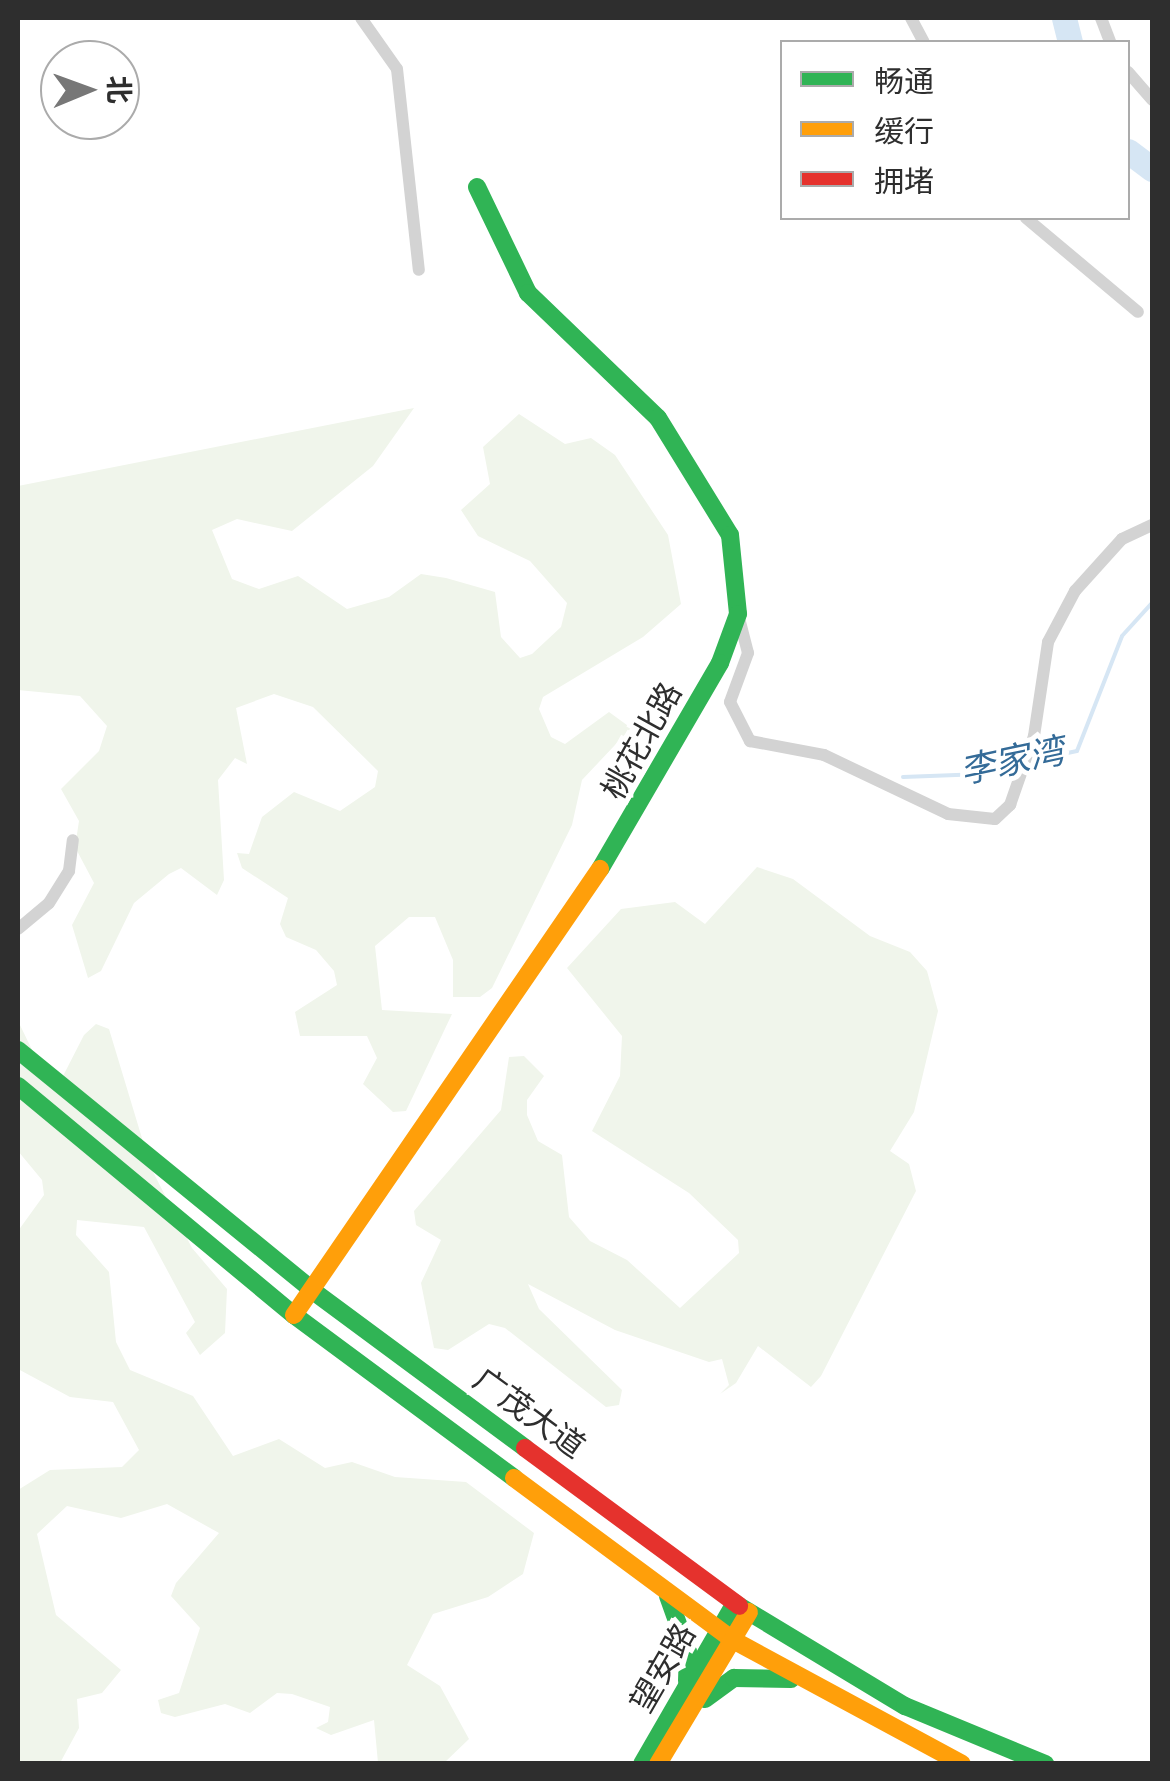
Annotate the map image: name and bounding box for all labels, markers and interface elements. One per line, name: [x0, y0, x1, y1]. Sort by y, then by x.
north arrow: [40, 40, 140, 140]
legend: [780, 40, 1130, 220]
text: 畅通: [874, 65, 934, 98]
text: 北: [103, 75, 134, 104]
text: 缓行: [874, 115, 934, 148]
text: 拥堵: [874, 165, 934, 198]
street label: 桃花北路: [594, 676, 690, 806]
water label: 李家湾: [956, 730, 1068, 792]
street label: 广茂大道: [466, 1360, 592, 1466]
street label: 望安路: [622, 1617, 704, 1719]

